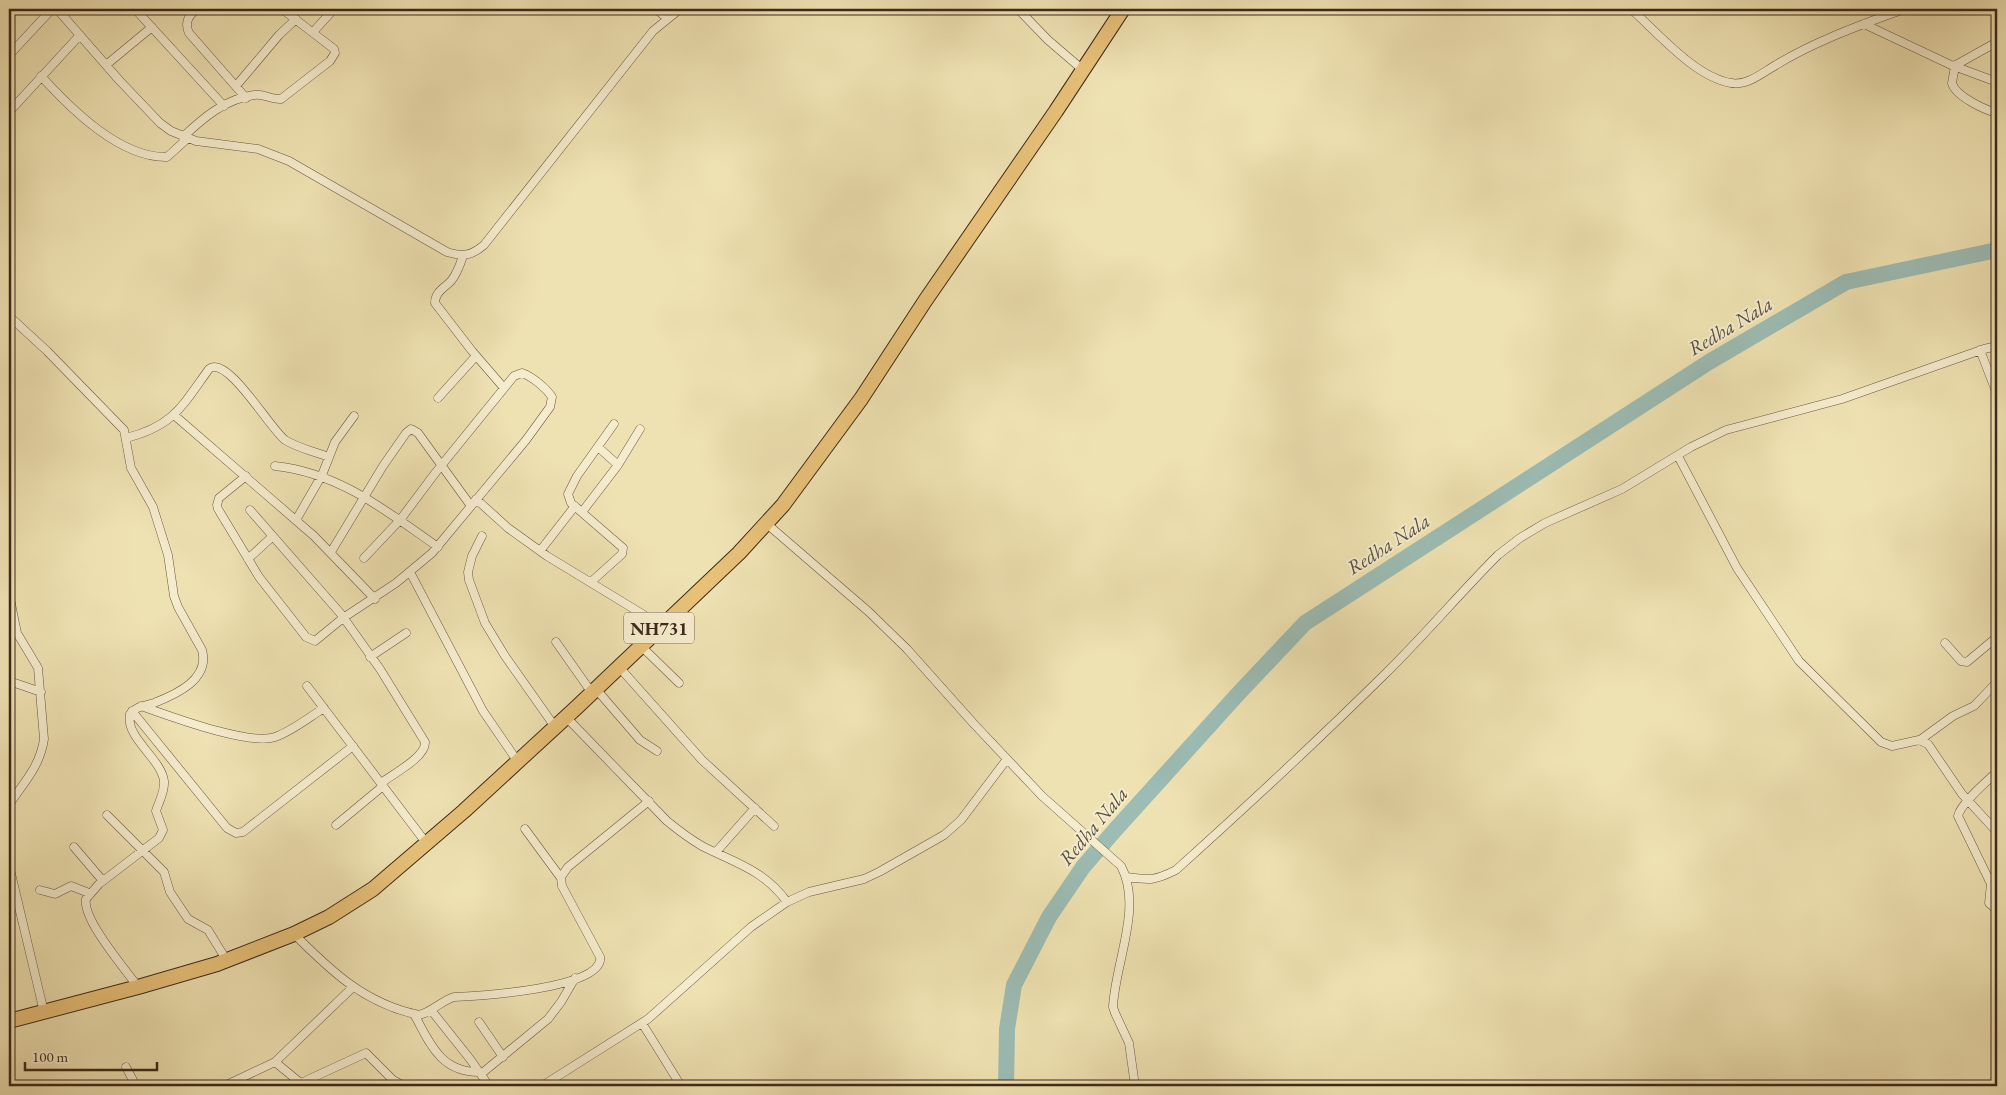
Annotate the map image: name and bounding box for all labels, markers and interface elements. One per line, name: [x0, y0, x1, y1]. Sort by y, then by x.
water label: Redha Nala: [1683, 291, 1777, 361]
water label: Redha Nala: [1341, 507, 1435, 581]
road number: NH731: [624, 612, 694, 644]
water label: Redha Nala: [1053, 781, 1133, 871]
scale bar: [25, 1040, 158, 1072]
text: 100 m: [32, 1047, 69, 1066]

